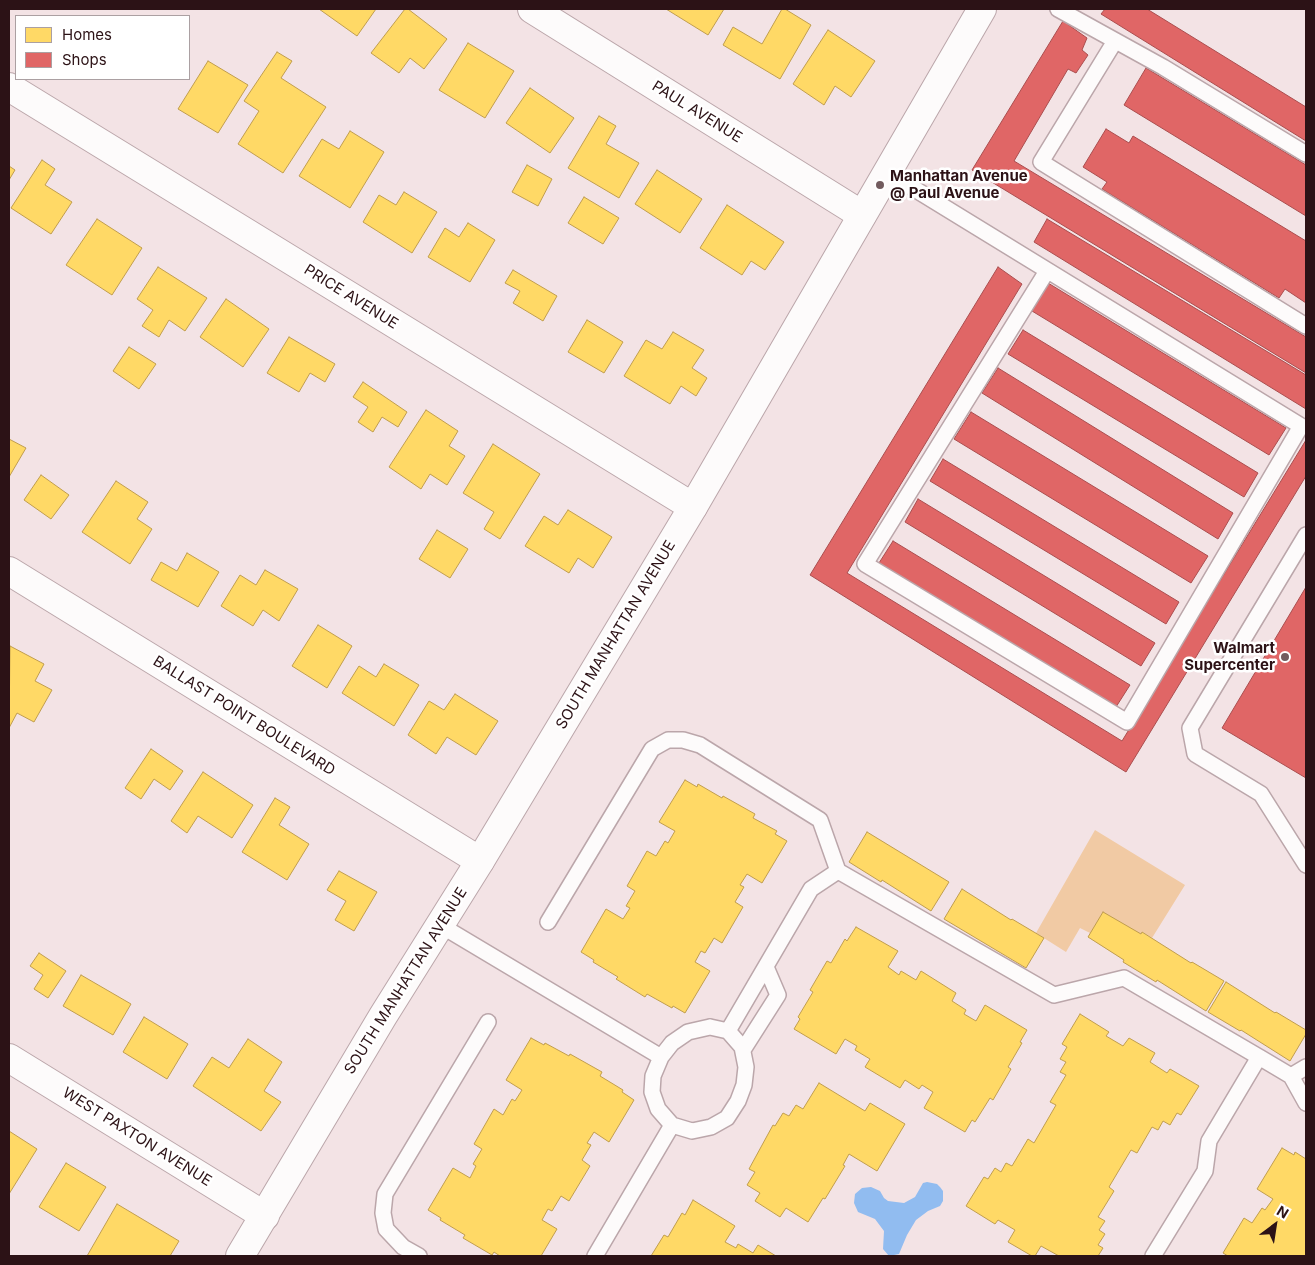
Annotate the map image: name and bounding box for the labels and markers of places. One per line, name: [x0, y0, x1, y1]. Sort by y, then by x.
place label: Manhattan Avenue @ Paul Avenue: [890, 167, 1028, 202]
marker: Manhattan Avenue @ Paul Avenue: [874, 179, 886, 191]
place label: Walmart Supercenter: [1184, 639, 1275, 674]
marker: Walmart Supercenter: [1279, 651, 1291, 663]

